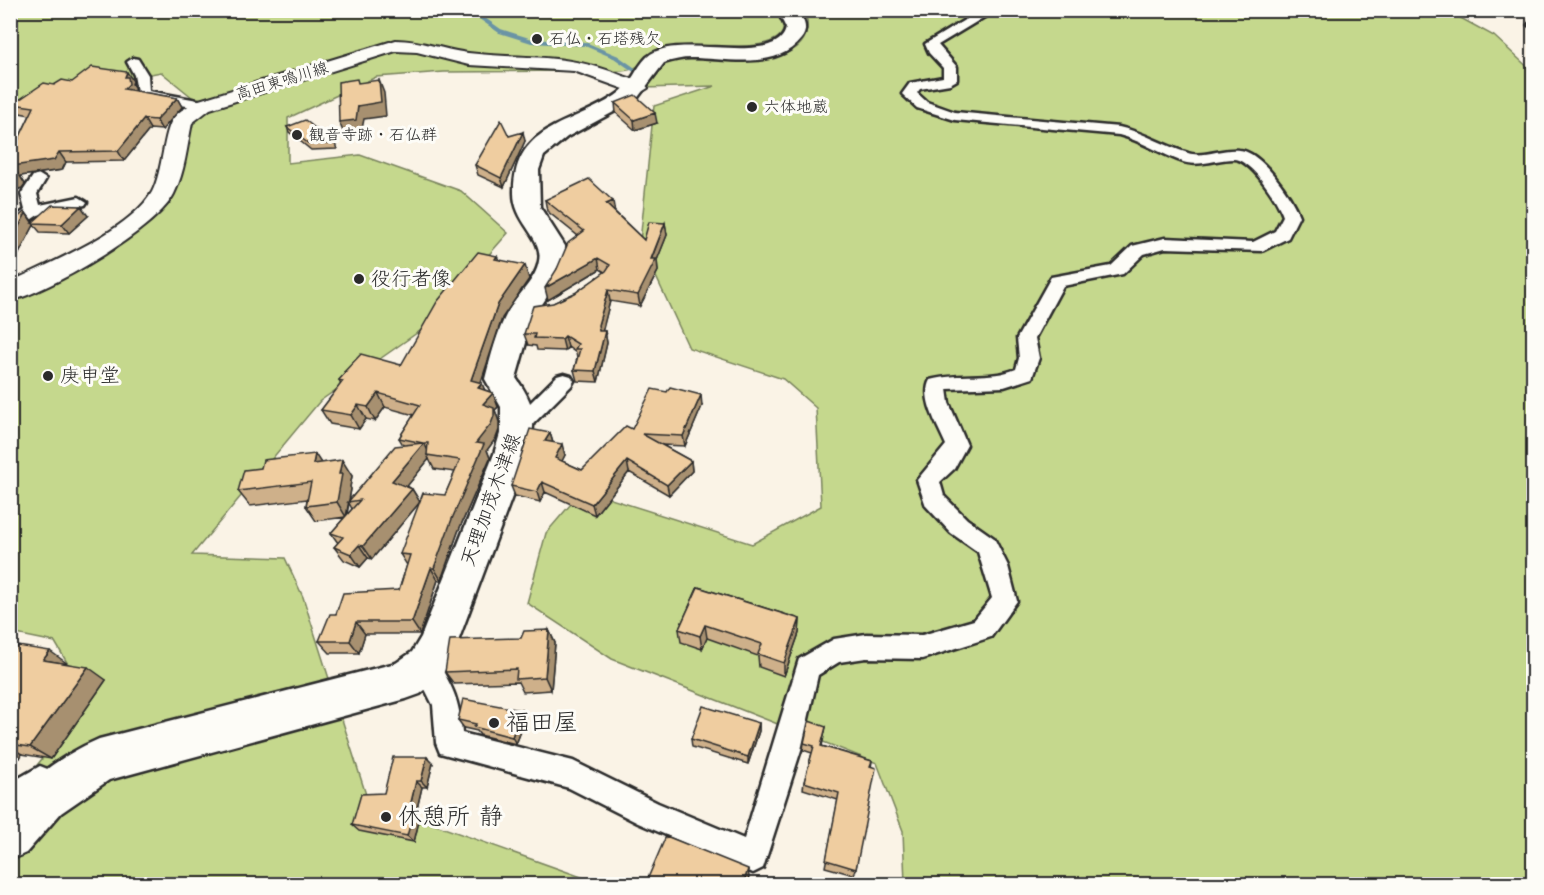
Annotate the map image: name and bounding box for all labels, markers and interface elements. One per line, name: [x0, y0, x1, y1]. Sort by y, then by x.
place label: 石仏・石塔残欠: [549, 28, 661, 50]
marker: 石仏・石塔残欠: [530, 32, 544, 46]
street label: 高田東鳴川線: [233, 56, 331, 106]
place label: 六体地蔵: [764, 96, 828, 118]
marker: 六体地蔵: [745, 100, 759, 114]
place label: 観音寺跡・石仏群: [309, 124, 437, 146]
marker: 観音寺跡・石仏群: [290, 128, 304, 142]
place label: 役行者像: [371, 265, 451, 293]
marker: 役行者像: [352, 272, 366, 286]
place label: 庚申堂: [60, 362, 120, 390]
marker: 庚申堂: [41, 369, 55, 383]
street label: 天理加茂木津線: [454, 429, 528, 571]
place label: 福田屋: [506, 706, 578, 740]
marker: 福田屋: [487, 716, 501, 730]
place label: 休憩所 静: [398, 800, 504, 834]
marker: 休憩所 静: [379, 810, 393, 824]

